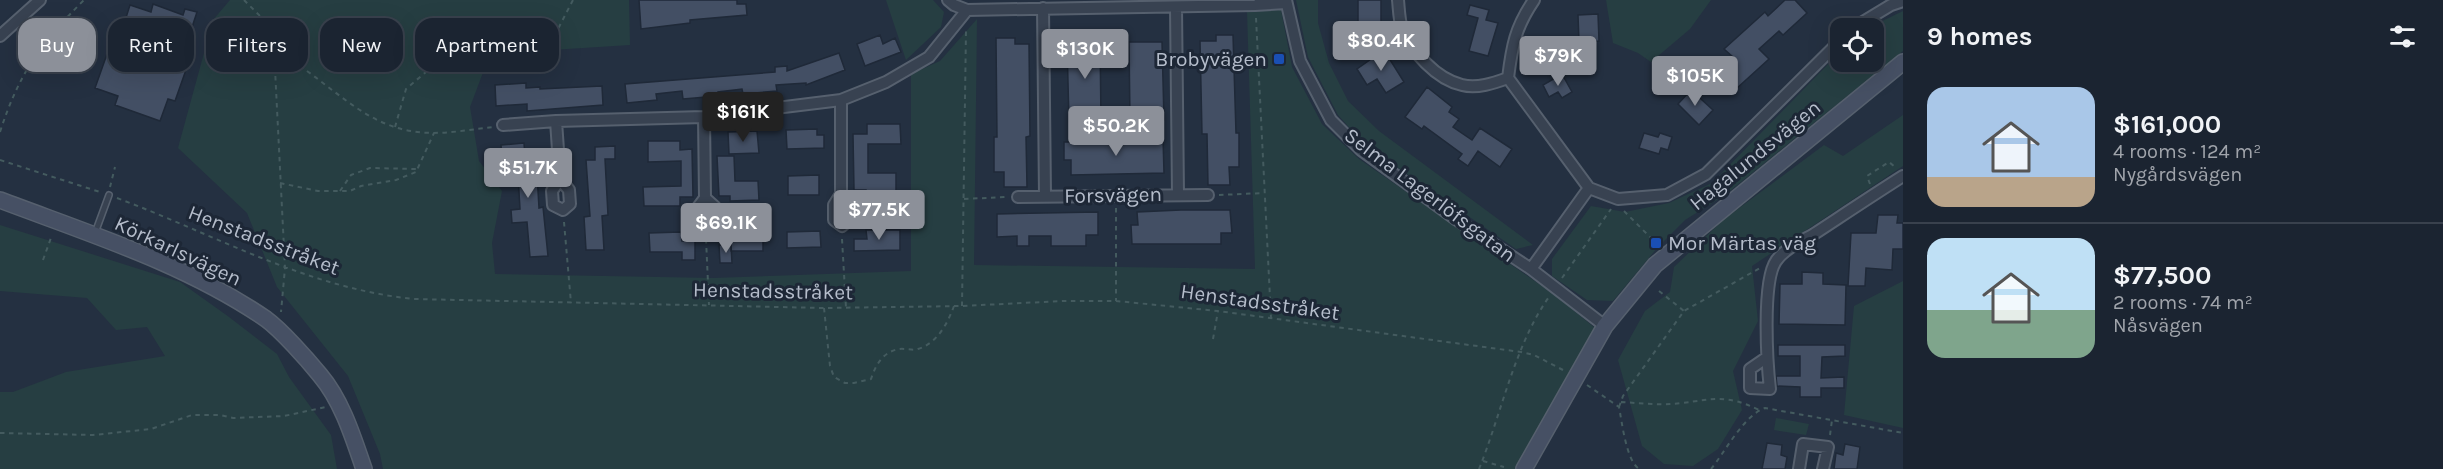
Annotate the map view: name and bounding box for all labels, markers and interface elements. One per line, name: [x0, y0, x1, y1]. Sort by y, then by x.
chip: Buy: [18, 18, 96, 72]
chip: Rent: [108, 18, 194, 72]
chip: Filters: [206, 18, 308, 72]
chip: New: [320, 18, 403, 72]
chip: Apartment: [415, 18, 559, 72]
map controls: [1830, 18, 1884, 72]
button: locate: [1830, 18, 1884, 72]
icon: filters: [2386, 20, 2419, 53]
pin: $80.4K: [1332, 21, 1430, 72]
text: 9 homes: [1927, 21, 2033, 52]
pin: $130K: [1043, 29, 1127, 80]
text: $80.4K: [1347, 29, 1415, 52]
pin: $79K: [1522, 36, 1594, 87]
text: $130K: [1055, 37, 1115, 60]
text: $79K: [1533, 44, 1583, 67]
place label: Brobyvägen: [1155, 47, 1267, 71]
marker: Brobyvägen: [1272, 52, 1286, 66]
pin: $105K: [1653, 56, 1737, 107]
text: $105K: [1666, 64, 1724, 87]
pin: $161K: [701, 92, 785, 143]
street label: Hagalundsvägen: [1685, 95, 1825, 215]
text: $161K: [716, 100, 770, 123]
pin: $50.2K: [1067, 106, 1165, 157]
text: $161,000: [2113, 109, 2221, 140]
icon: home: [1975, 111, 2047, 183]
text: $50.2K: [1082, 114, 1150, 137]
street label: Selma Lagerlöfsgatan: [1340, 123, 1520, 267]
text: 4 rooms · 124 m²: [2113, 140, 2261, 163]
pin: $51.7K: [479, 148, 577, 199]
text: $51.7K: [498, 156, 558, 179]
text: Nygårdsvägen: [2113, 163, 2242, 186]
street label: Forsvägen: [1064, 182, 1162, 208]
pin: $77.5K: [830, 190, 928, 241]
text: $77.5K: [848, 198, 910, 221]
street label: Henstadsstråket: [185, 200, 343, 280]
pin: $69.1K: [677, 203, 775, 254]
street label: Körkarlsvägen: [111, 211, 245, 291]
text: $69.1K: [695, 211, 757, 234]
place label: Mor Märtas väg: [1668, 231, 1816, 255]
marker: Mor Märtas väg: [1649, 236, 1663, 250]
text: $77,500: [2113, 260, 2211, 291]
icon: home: [1975, 262, 2047, 334]
street label: Henstadsstråket: [693, 278, 853, 304]
street label: Henstadsstråket: [1179, 279, 1341, 325]
text: 2 rooms · 74 m²: [2113, 291, 2253, 314]
text: Nåsvägen: [2113, 314, 2203, 337]

